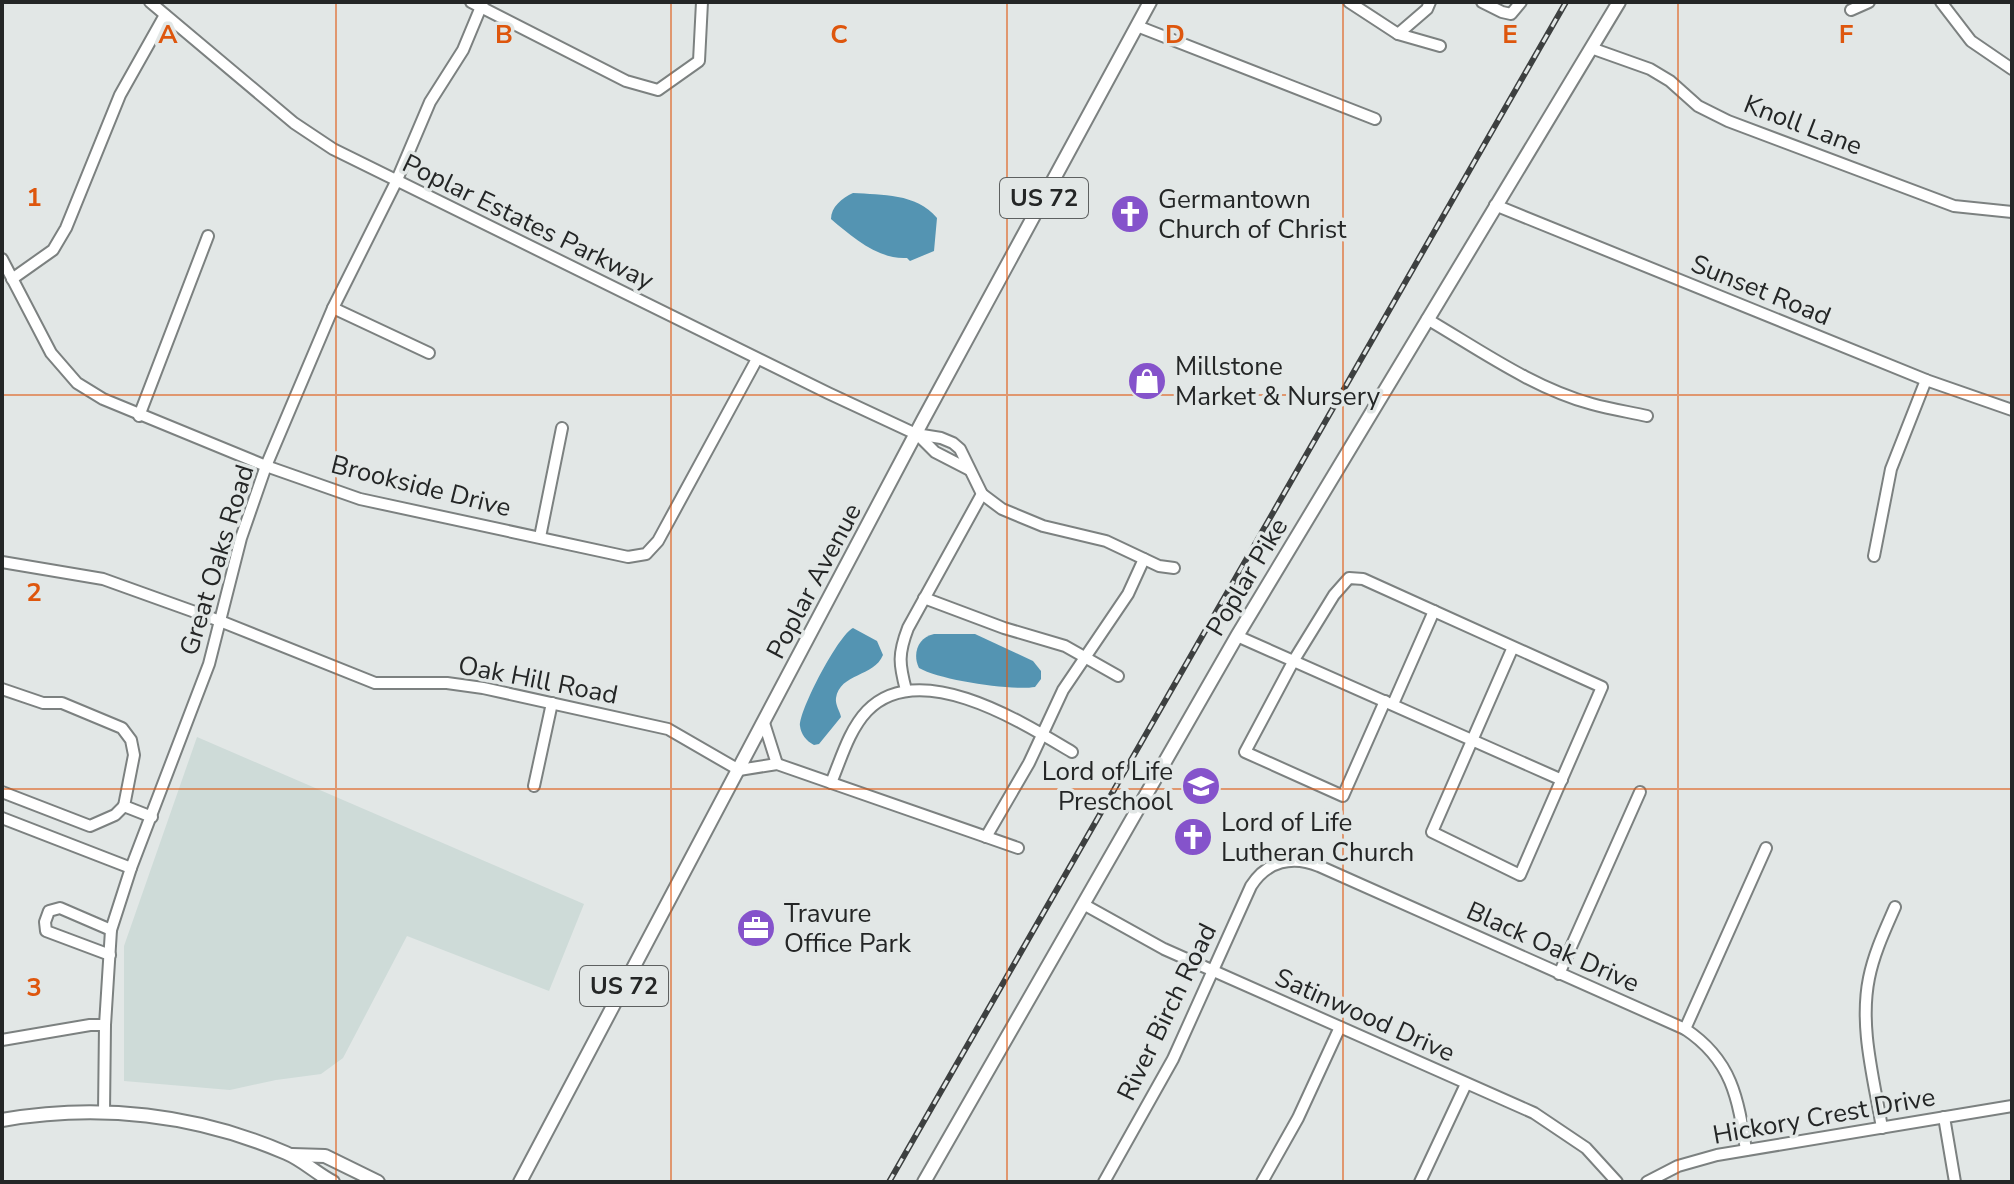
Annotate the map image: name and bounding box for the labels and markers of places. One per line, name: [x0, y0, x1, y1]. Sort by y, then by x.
place label: Germantown Church of Christ: [1158, 182, 1347, 247]
church icon: Germantown Church of Christ: [1109, 193, 1151, 235]
place label: Millstone Market & Nursery: [1175, 349, 1381, 414]
shop icon: Millstone Market & Nursery: [1126, 360, 1168, 402]
place label: Lord of Life Preschool: [1042, 754, 1173, 819]
school or university icon: Lord of Life Preschool: [1180, 765, 1222, 807]
place label: Lord of Life Lutheran Church: [1221, 805, 1414, 870]
church icon: Lord of Life Lutheran Church: [1172, 816, 1214, 858]
place label: Travure Office Park: [784, 896, 912, 961]
office icon: Travure Office Park: [735, 907, 777, 949]

